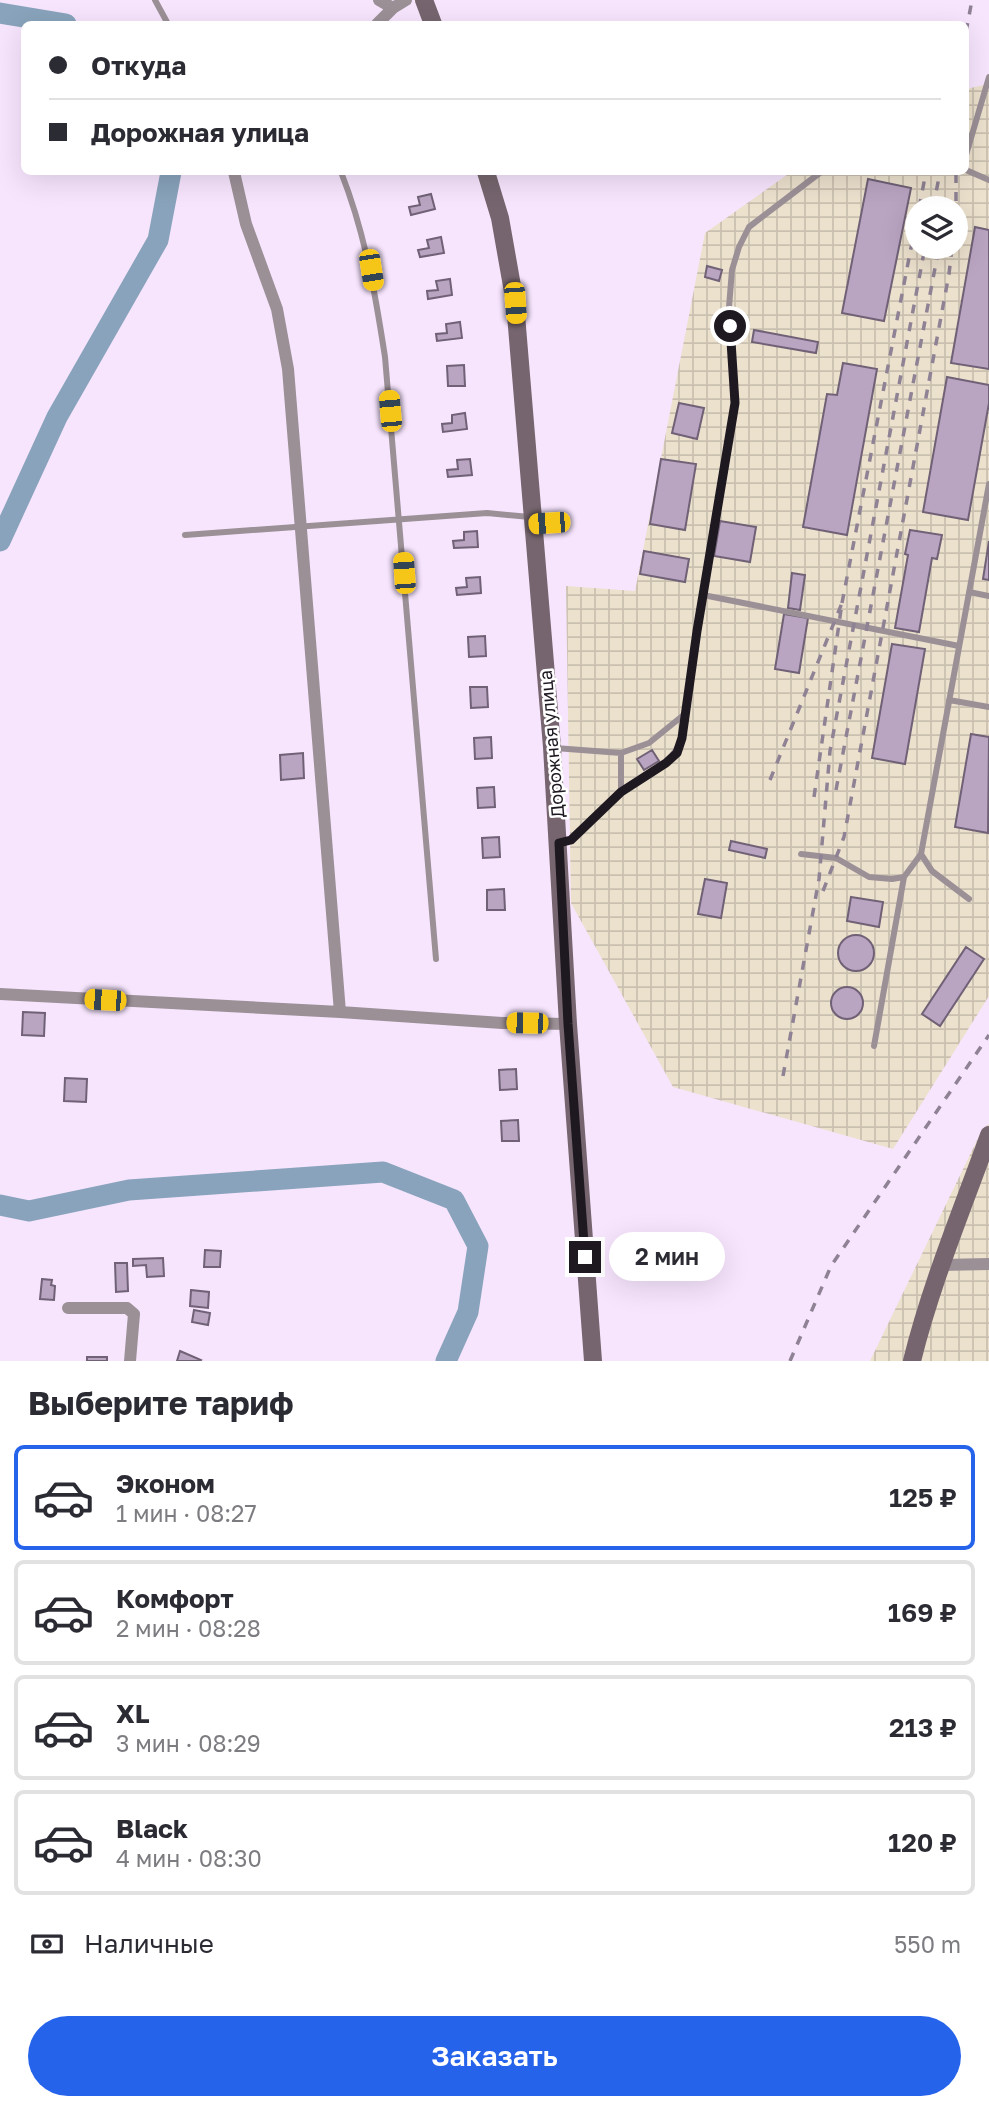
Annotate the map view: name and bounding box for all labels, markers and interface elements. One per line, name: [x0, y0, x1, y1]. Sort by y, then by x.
text: Откуда: [91, 50, 186, 81]
text: Дорожная улица: [91, 117, 309, 148]
map controls: [905, 196, 968, 259]
button: layers: [905, 196, 968, 259]
car: [358, 248, 385, 292]
car: [504, 281, 527, 325]
route start: [714, 310, 746, 342]
car: [378, 389, 403, 433]
car: [528, 511, 571, 535]
car: [393, 551, 416, 595]
street label: Дорожная улица: [534, 669, 568, 819]
car: [84, 988, 127, 1012]
car: [506, 1012, 549, 1034]
callout: 2 мин: [610, 1232, 725, 1282]
route end: [569, 1241, 601, 1273]
text: 2 мин: [635, 1242, 699, 1270]
text: Выберите тариф: [28, 1384, 294, 1422]
icon: car: [32, 1466, 95, 1529]
text: Эконом: [116, 1468, 215, 1499]
text: 125 ₽: [889, 1482, 957, 1513]
text: 1 мин · 08:27: [116, 1499, 257, 1527]
icon: car: [32, 1581, 95, 1644]
text: Комфорт: [116, 1583, 234, 1614]
text: 169 ₽: [888, 1597, 957, 1628]
text: 2 мин · 08:28: [116, 1614, 261, 1642]
icon: car: [32, 1696, 95, 1759]
text: XL: [116, 1698, 150, 1729]
text: 213 ₽: [889, 1712, 957, 1743]
text: 3 мин · 08:29: [116, 1729, 261, 1757]
icon: car: [32, 1811, 95, 1874]
text: Black: [116, 1813, 188, 1844]
text: 120 ₽: [888, 1827, 957, 1858]
text: 4 мин · 08:30: [116, 1844, 262, 1872]
icon: cash: [28, 1925, 66, 1963]
text: Наличные: [84, 1928, 214, 1959]
text: 550 m: [894, 1930, 961, 1958]
button: Заказать: [28, 2016, 961, 2096]

